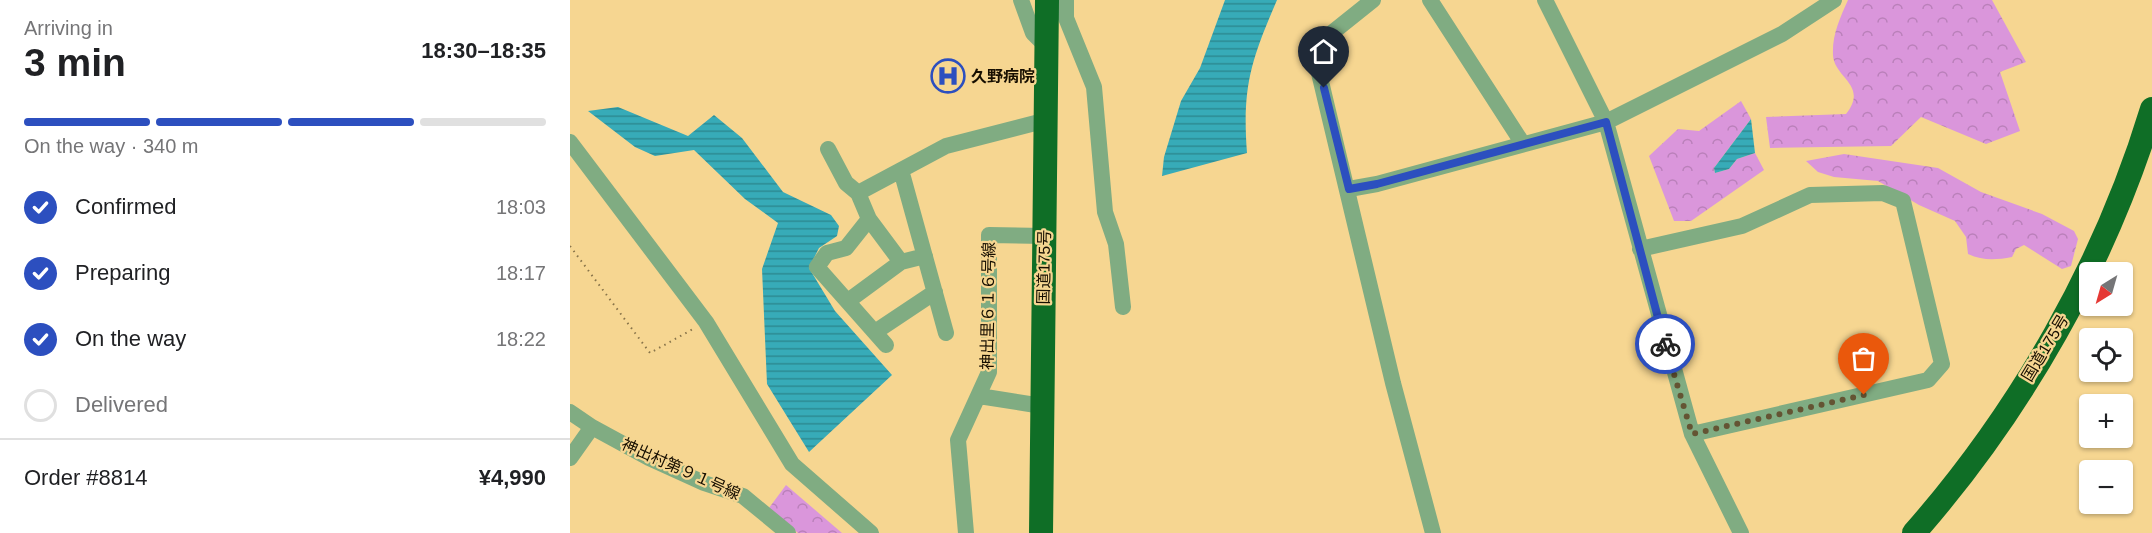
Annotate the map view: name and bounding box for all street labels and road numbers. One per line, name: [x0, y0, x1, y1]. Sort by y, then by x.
street label: 国道175号: [1035, 230, 1053, 304]
street label: 神出里６１６号線: [978, 242, 998, 370]
street label: 国道175号: [2018, 312, 2072, 384]
street label: 神出村第９１号線: [619, 435, 743, 503]

